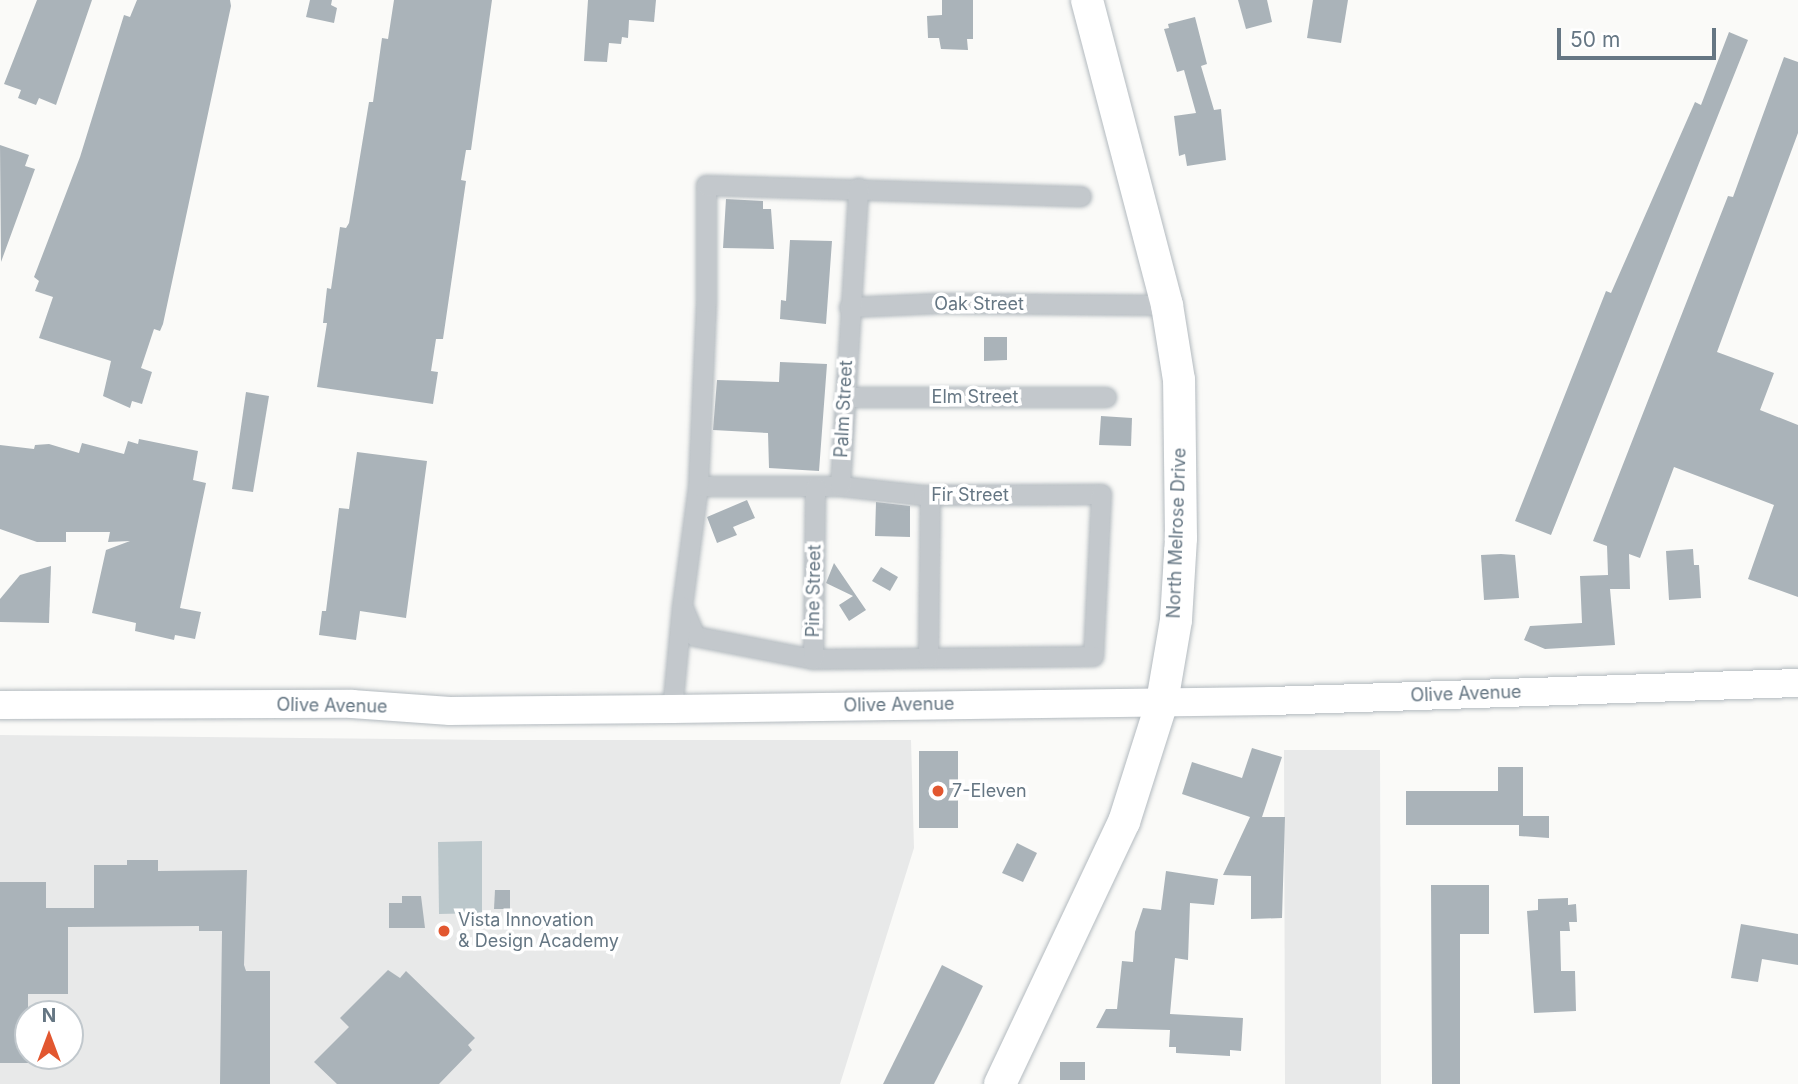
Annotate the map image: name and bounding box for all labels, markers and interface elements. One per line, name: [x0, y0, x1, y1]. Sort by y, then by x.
scale bar: [1560, 14, 1719, 58]
text: 50 m: [1570, 27, 1620, 52]
street label: Oak Street: [934, 293, 1024, 315]
street label: Palm Street: [831, 360, 857, 458]
street label: Elm Street: [932, 386, 1018, 408]
street label: North Melrose Drive: [1163, 447, 1191, 619]
street label: Fir Street: [931, 484, 1009, 506]
street label: Pine Street: [802, 544, 826, 638]
street label: Olive Avenue: [1410, 681, 1522, 707]
street label: Olive Avenue: [843, 693, 955, 717]
street label: Olive Avenue: [276, 694, 388, 718]
place label: 7-Eleven: [952, 780, 1027, 802]
marker: 7-Eleven: [930, 783, 946, 799]
place label: Vista Innovation & Design Academy: [458, 910, 619, 953]
marker: Vista Innovation & Design Academy: [436, 923, 452, 939]
north arrow: [14, 1000, 84, 1070]
text: N: [42, 1004, 56, 1027]

